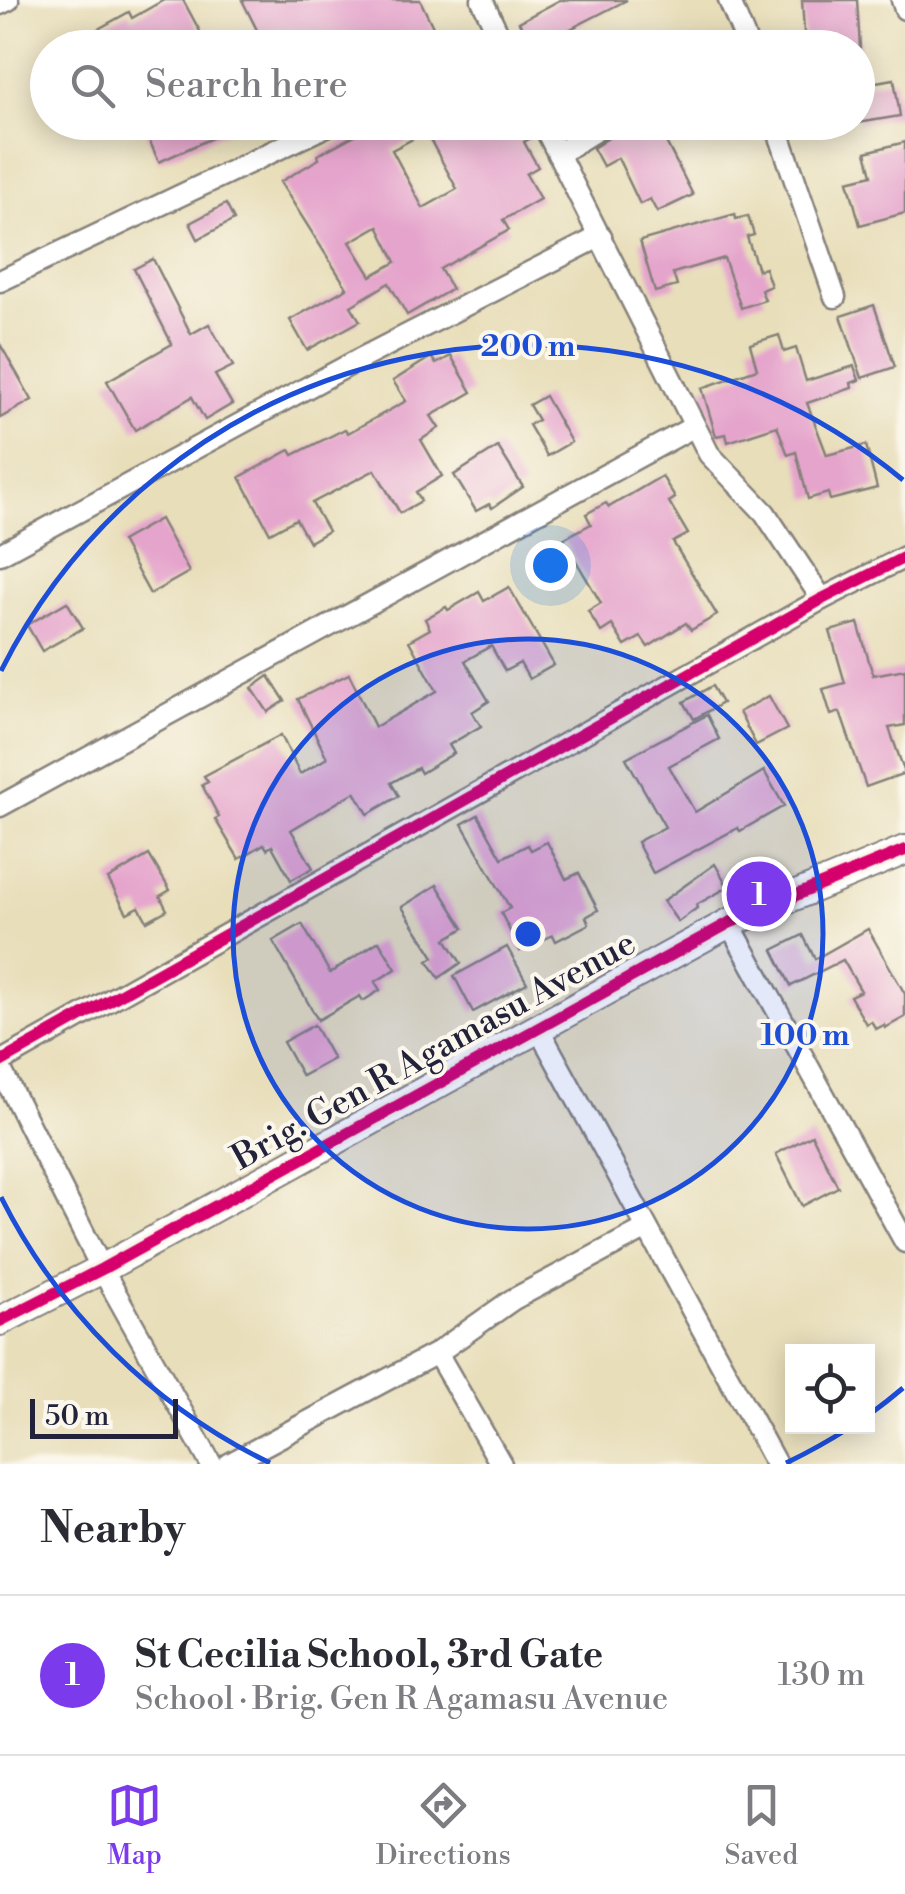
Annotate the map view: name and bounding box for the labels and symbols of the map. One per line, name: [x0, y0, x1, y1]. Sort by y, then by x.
text: 200 m: [481, 328, 575, 366]
your location: [525, 540, 576, 591]
pin: 1: [726, 856, 792, 932]
centre of rings: [510, 916, 546, 952]
street label: Brig. Gen R Agamasu Avenue: [224, 922, 643, 1181]
text: 100 m: [760, 1017, 850, 1055]
scale bar: [30, 1394, 178, 1438]

